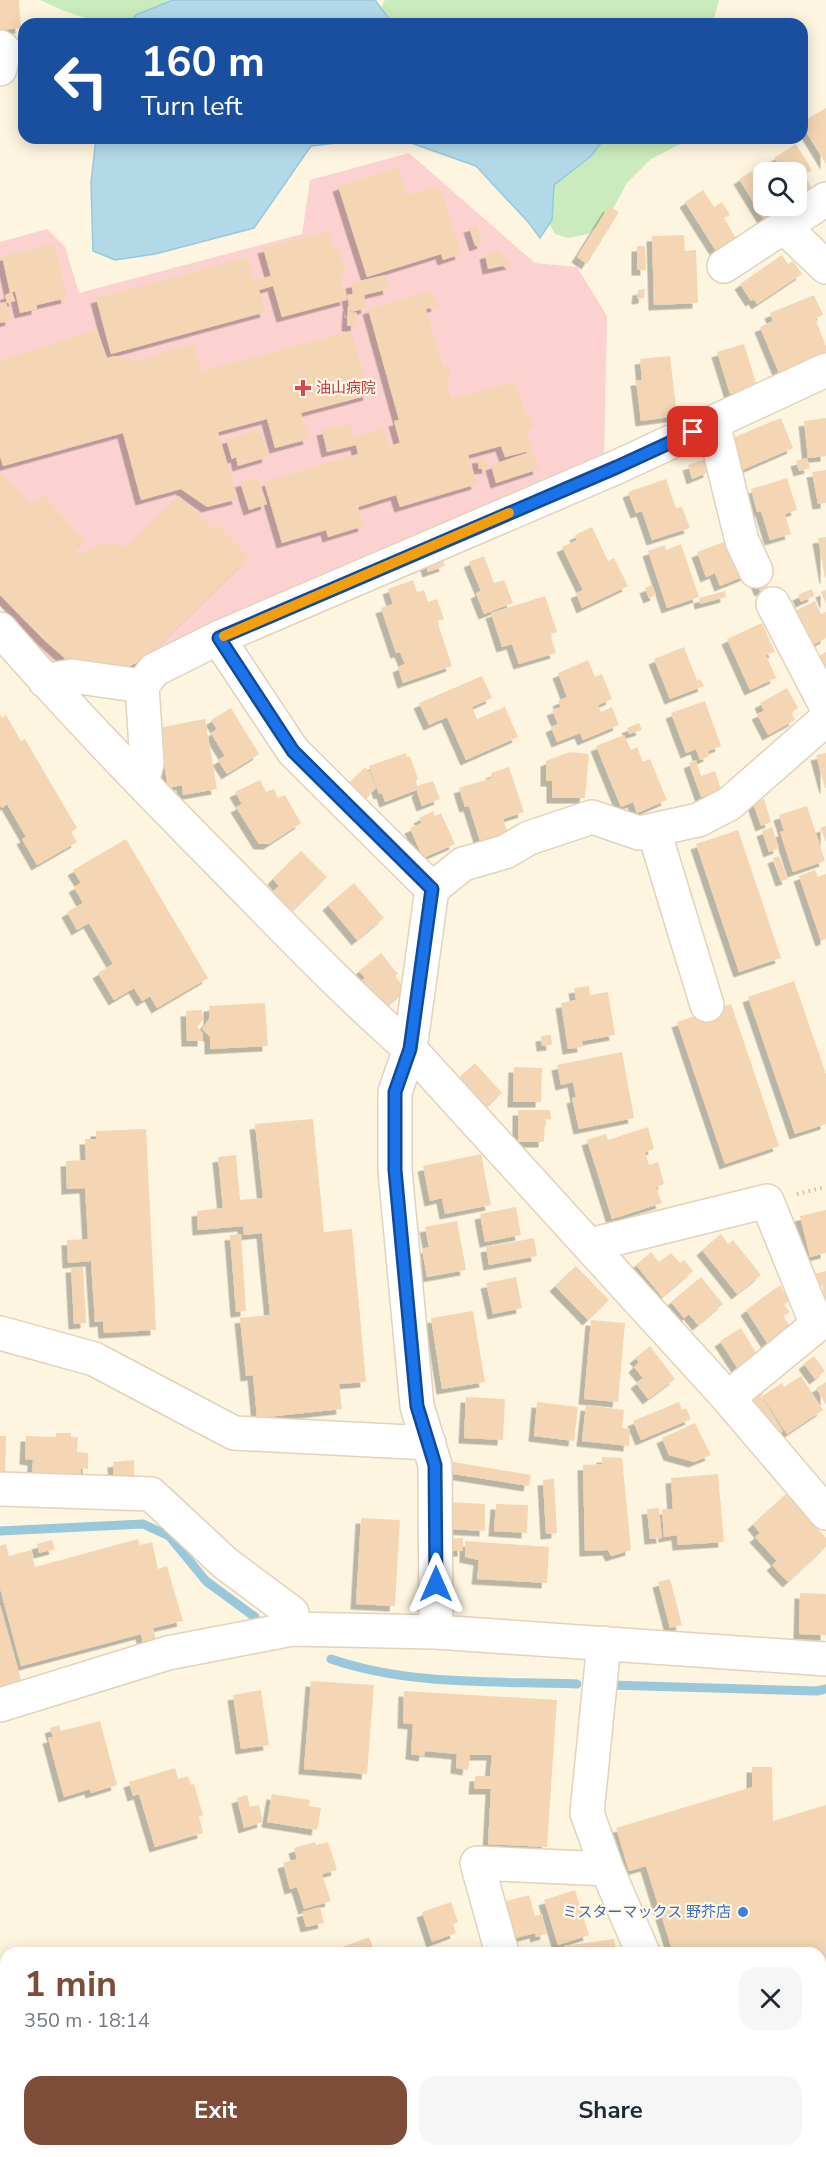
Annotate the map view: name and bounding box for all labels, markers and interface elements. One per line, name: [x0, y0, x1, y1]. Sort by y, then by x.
text: 160 m: [141, 34, 265, 91]
icon: left: [42, 42, 120, 120]
text: Turn left: [141, 88, 242, 125]
map controls: [753, 162, 807, 216]
button: search: [753, 162, 807, 216]
place label: 油山病院: [316, 378, 376, 398]
marker: 油山病院: [294, 379, 312, 397]
pin: [667, 406, 718, 457]
icon: arrive: [676, 415, 709, 448]
position arrow: [404, 1552, 468, 1616]
place label: ミスターマックス 野芥店: [563, 1902, 731, 1922]
marker: ミスターマックス 野芥店: [736, 1905, 750, 1919]
text: 1 min: [24, 1960, 117, 2009]
button: close: [739, 1967, 802, 2030]
text: 350 m · 18:14: [24, 2007, 150, 2034]
button: Exit: [24, 2076, 407, 2145]
button: Share: [419, 2076, 802, 2145]

